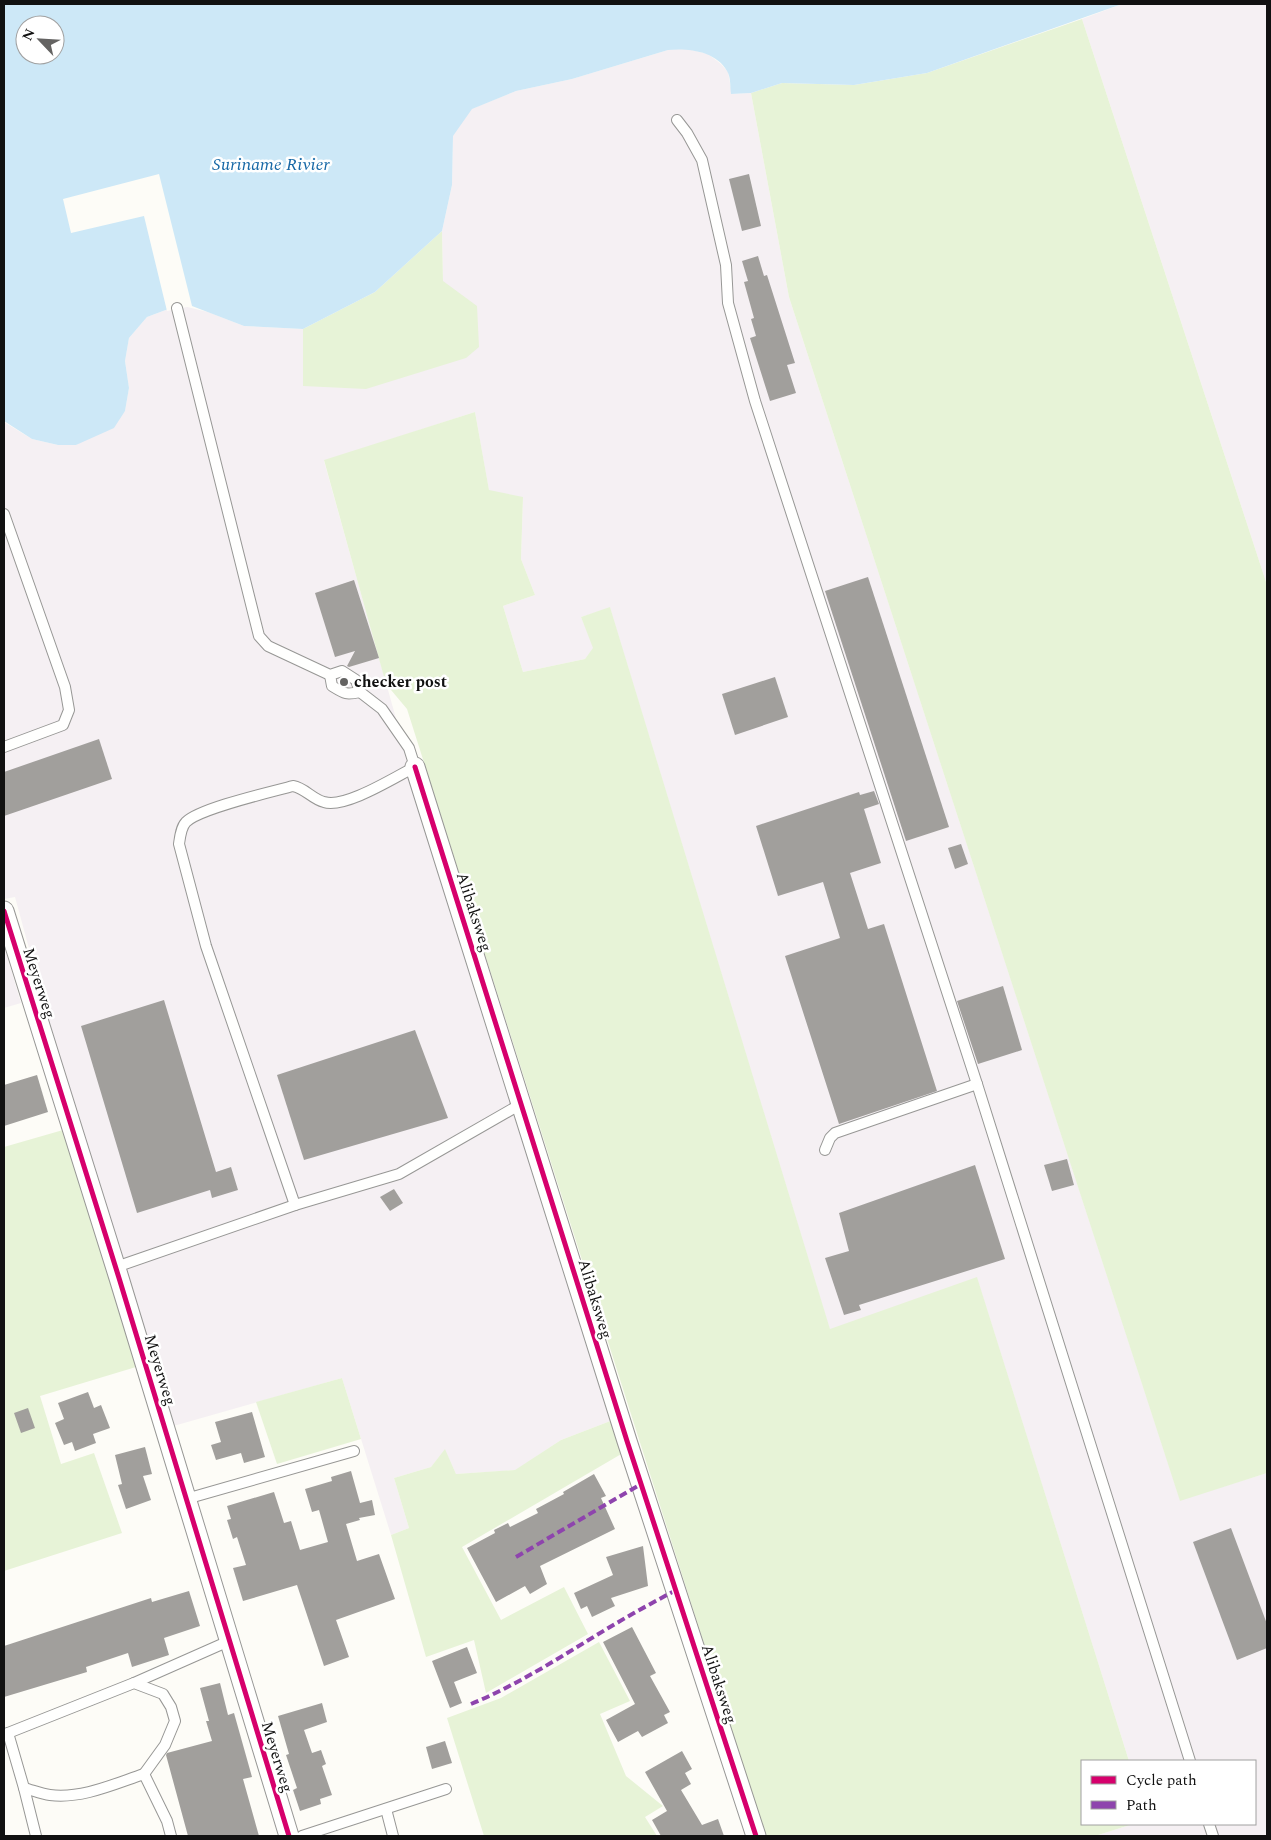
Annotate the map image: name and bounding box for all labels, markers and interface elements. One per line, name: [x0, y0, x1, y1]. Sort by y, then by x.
north arrow: [15, 15, 65, 65]
text: N: [17, 25, 41, 44]
water label: Suriname Rivier: [212, 151, 331, 178]
place label: checker post: [354, 670, 447, 694]
marker: checker post: [338, 676, 350, 688]
street label: Alibaksweg: [450, 869, 498, 955]
street label: Meyerweg: [16, 944, 62, 1022]
street label: Alibaksweg: [571, 1256, 619, 1342]
street label: Meyerweg: [138, 1331, 182, 1409]
street label: Alibaksweg: [695, 1641, 743, 1727]
street label: Meyerweg: [255, 1718, 299, 1796]
legend: [1081, 1760, 1256, 1825]
text: Cycle path: [1126, 1769, 1197, 1792]
text: Path: [1126, 1794, 1157, 1817]

